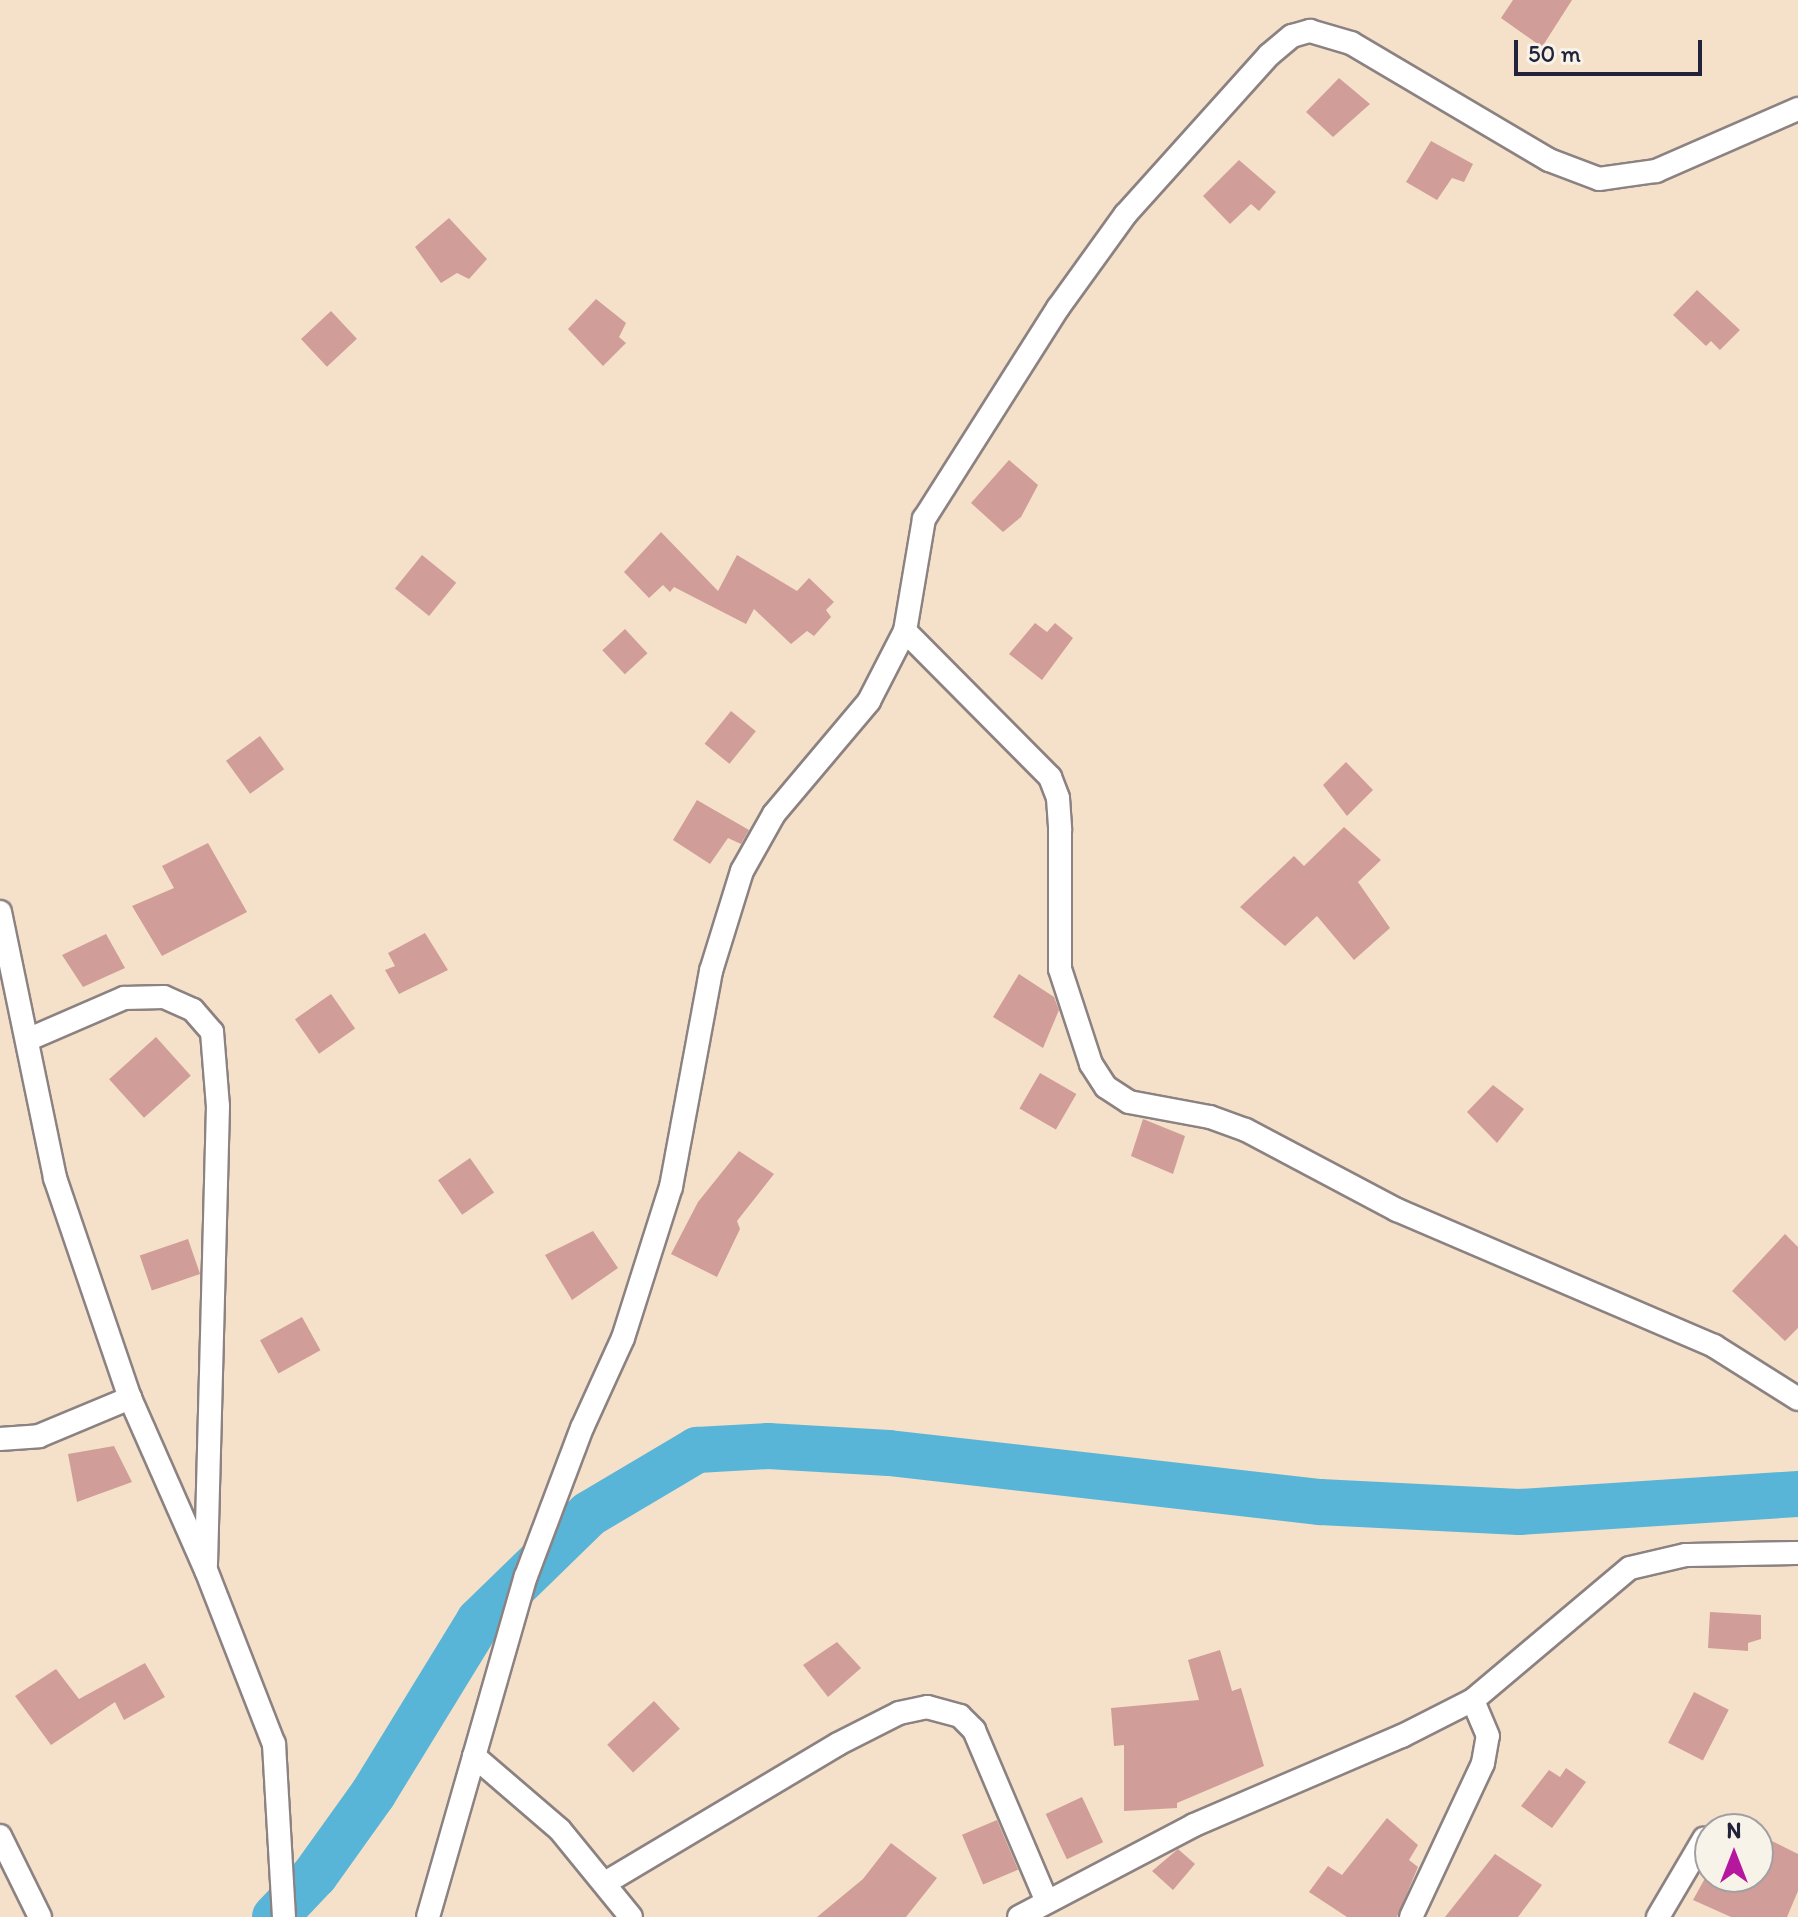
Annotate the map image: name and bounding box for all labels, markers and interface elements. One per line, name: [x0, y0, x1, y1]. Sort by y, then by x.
scale bar: [1518, 24, 1706, 74]
text: 50 m: [1528, 39, 1581, 68]
north arrow: [1694, 1813, 1774, 1893]
text: N: [1727, 1817, 1741, 1844]

